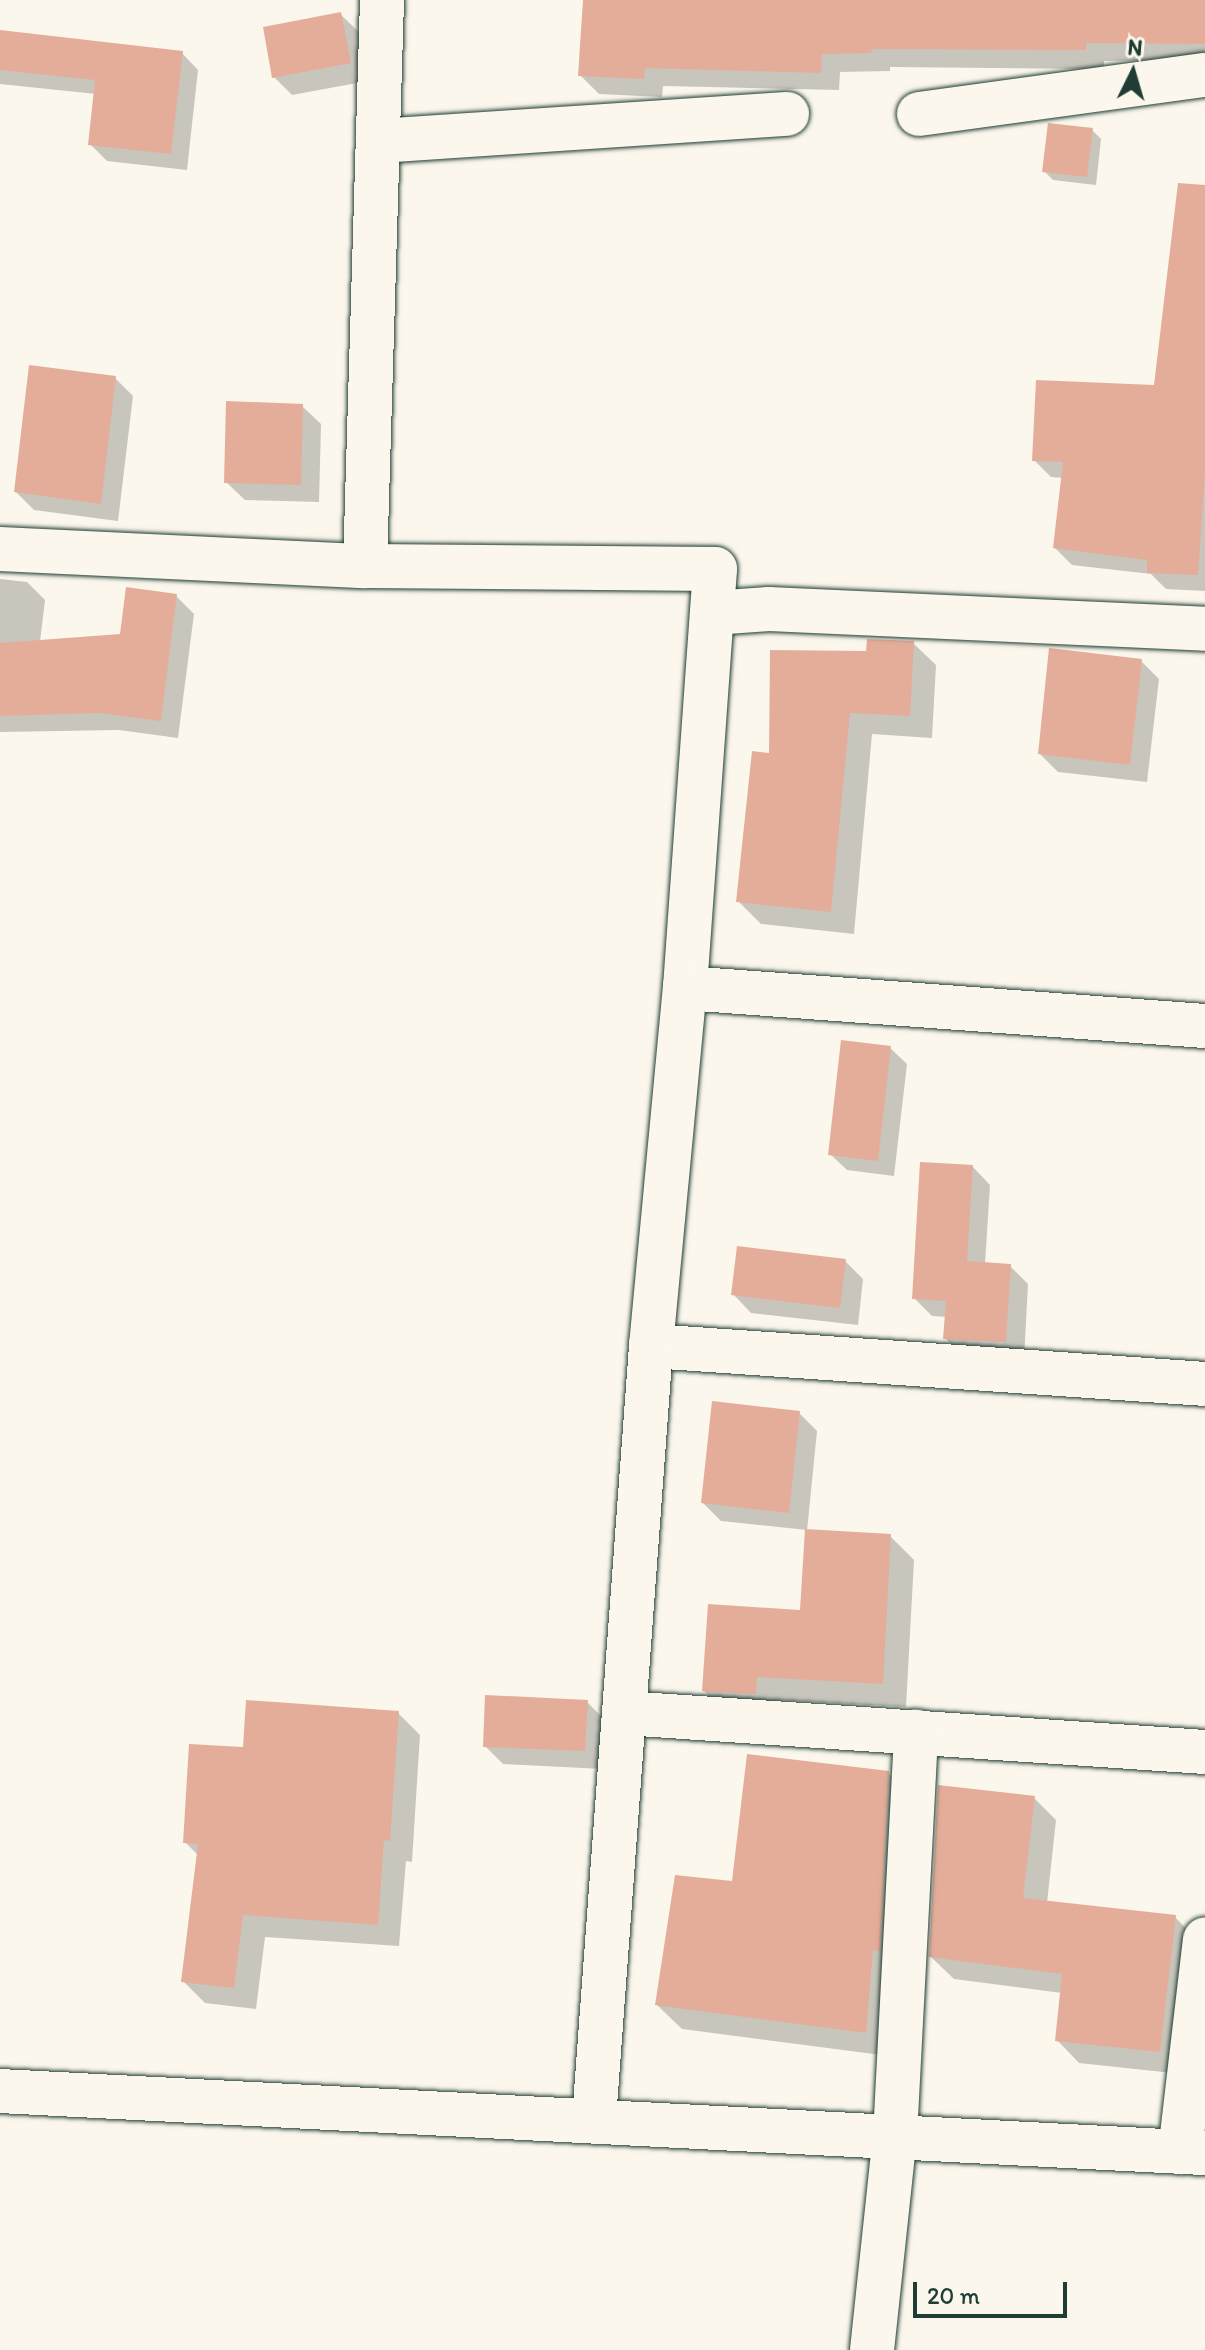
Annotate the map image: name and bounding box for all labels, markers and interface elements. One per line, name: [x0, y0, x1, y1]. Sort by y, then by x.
north arrow: [1093, 32, 1173, 112]
text: N: [1127, 33, 1144, 62]
scale bar: [917, 2266, 1071, 2316]
text: 20 m: [927, 2281, 980, 2310]

